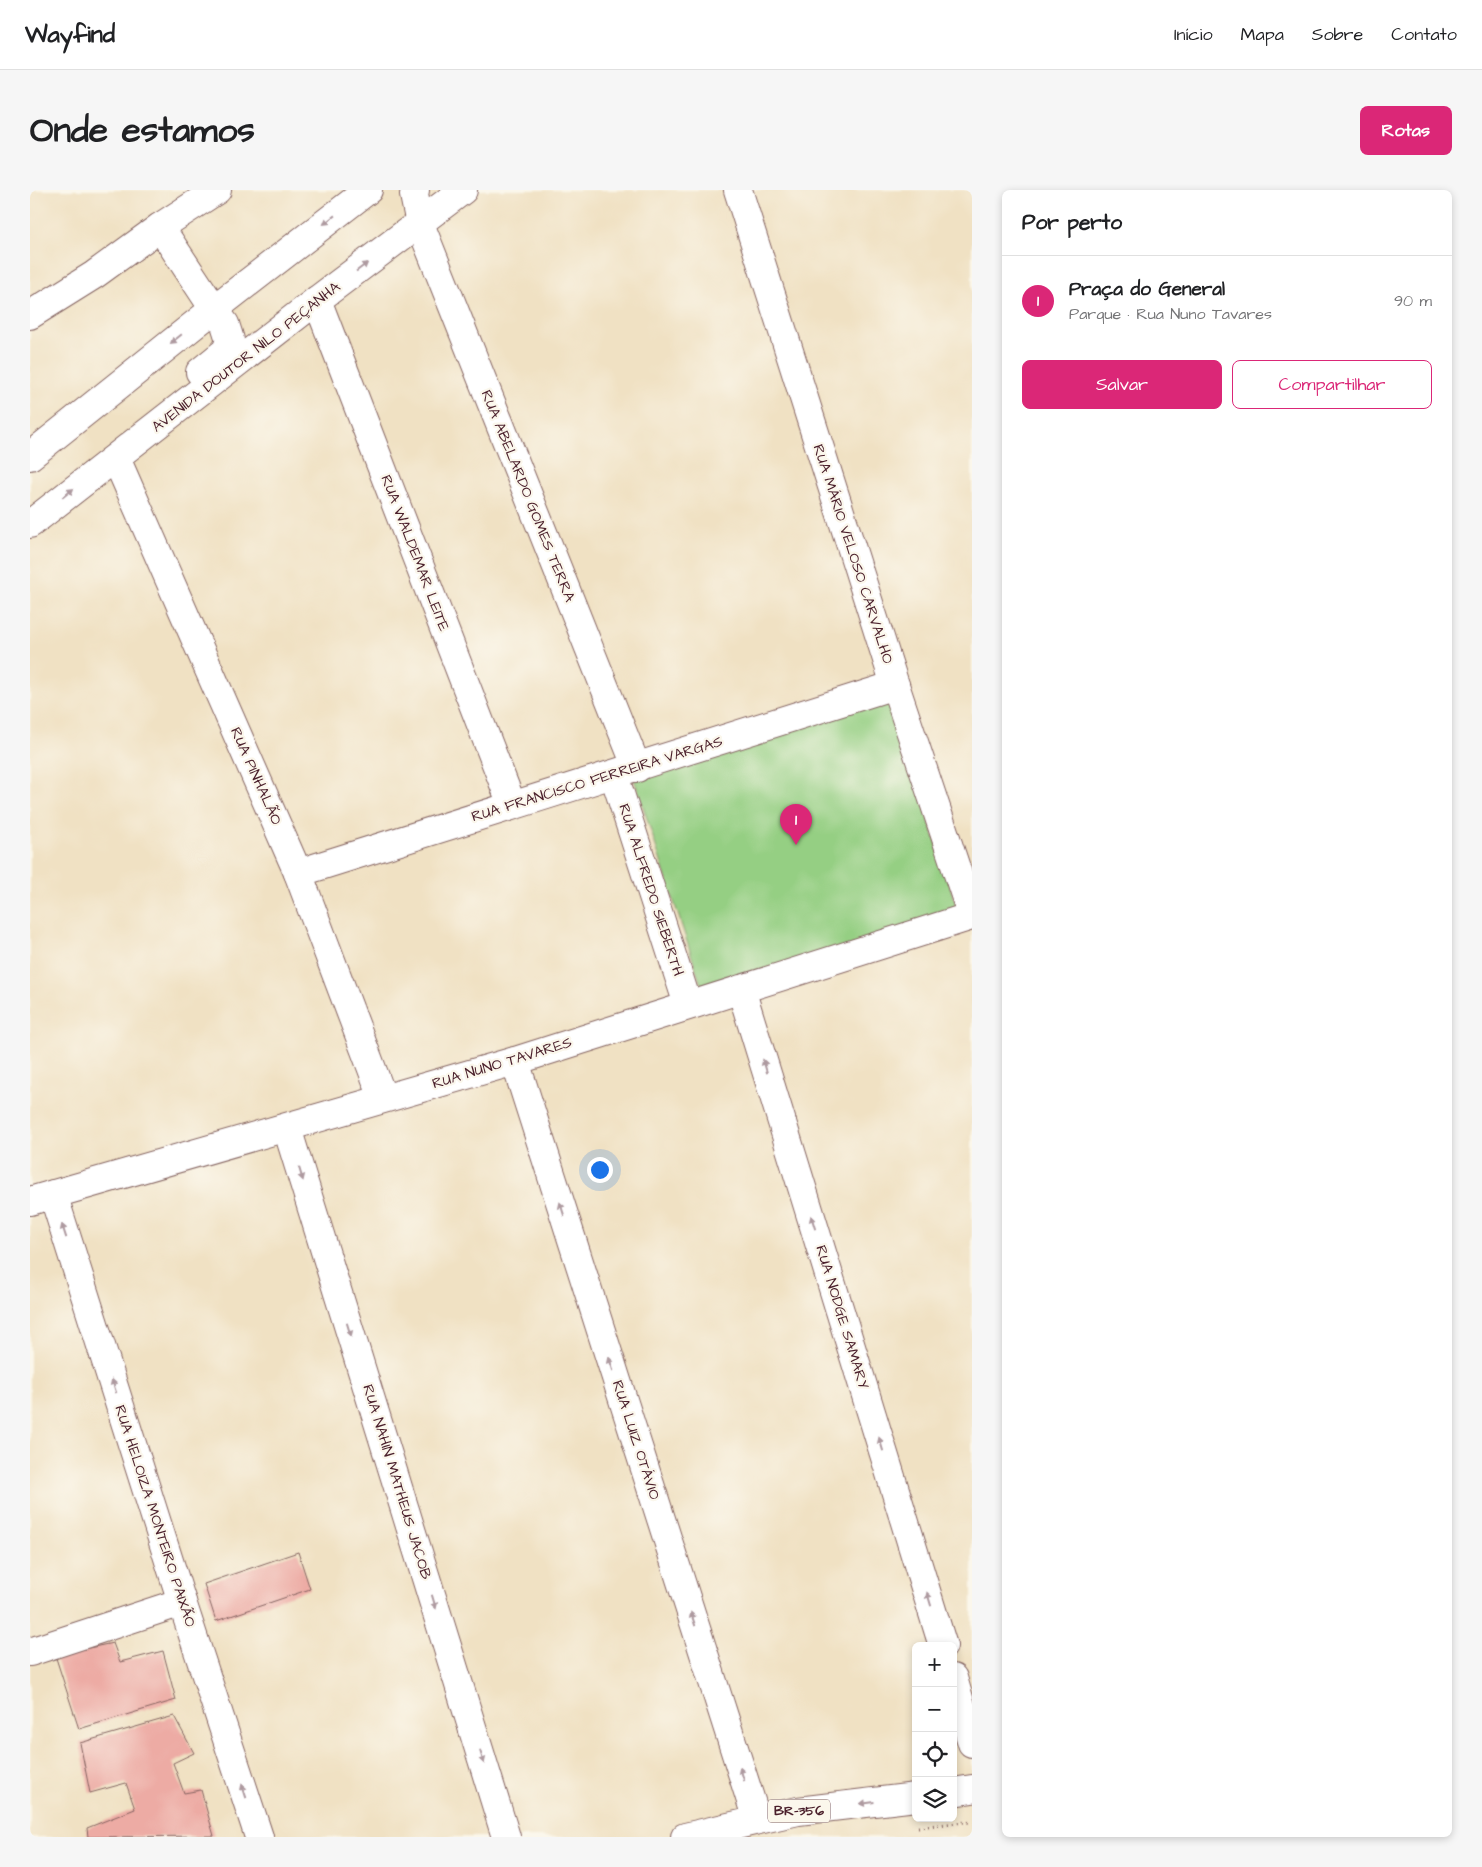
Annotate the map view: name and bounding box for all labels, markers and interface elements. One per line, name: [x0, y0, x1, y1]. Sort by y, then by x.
text: Wayfind: [25, 18, 115, 52]
text: Início: [1174, 22, 1213, 47]
text: Mapa: [1241, 22, 1284, 47]
text: Sobre: [1312, 22, 1363, 47]
text: Contato: [1391, 22, 1457, 47]
text: Onde estamos: [30, 106, 255, 155]
button: Rotas: [1360, 106, 1452, 155]
text: Por perto: [1022, 208, 1122, 237]
one-way arrow: [323, 214, 336, 225]
one-way arrow: [355, 262, 369, 272]
street label: AVENIDA DOUTOR NILO PEÇANHA: [147, 276, 345, 437]
text: Praça do General: [1069, 276, 1225, 303]
text: 1: [1037, 290, 1039, 312]
text: 90 m: [1394, 290, 1432, 312]
text: Parque · Rua Nuno Tavares: [1069, 303, 1272, 325]
one-way arrow: [169, 334, 183, 344]
button: Salvar: [1022, 360, 1222, 409]
button: Compartilhar: [1232, 360, 1432, 409]
street label: RUA ABELARDO GOMES TERRA: [476, 387, 580, 605]
street label: RUA MÁRIO VELOSO CARVALHO: [808, 442, 898, 666]
street label: RUA WALDEMAR LEITE: [375, 472, 455, 634]
one-way arrow: [61, 488, 74, 499]
street label: RUA PINHALÃO: [225, 724, 287, 828]
street label: RUA FRANCISCO FERREIRA VARGAS: [469, 731, 725, 827]
street label: RUA ALFREDO SIEBERTH: [613, 801, 689, 979]
pin: 1: [780, 804, 812, 845]
street label: RUA NUNO TAVARES: [430, 1032, 575, 1094]
one-way arrow: [761, 1059, 769, 1074]
your location: [587, 1157, 613, 1183]
one-way arrow: [298, 1167, 306, 1182]
one-way arrow: [558, 1202, 565, 1217]
one-way arrow: [808, 1214, 816, 1229]
one-way arrow: [60, 1224, 68, 1239]
street label: RUA NODGE SAMARY: [810, 1243, 874, 1391]
one-way arrow: [346, 1322, 354, 1337]
one-way arrow: [607, 1356, 615, 1371]
street label: RUA LUIZ OTÁVIO: [607, 1378, 665, 1502]
one-way arrow: [109, 1379, 117, 1394]
street label: RUA NAHIN MATHEUS JACOB: [357, 1382, 437, 1582]
street label: RUA HELOIZA MONTEIRO PAIXÃO: [109, 1402, 201, 1630]
one-way arrow: [877, 1436, 885, 1451]
one-way arrow: [925, 1592, 932, 1607]
one-way arrow: [430, 1594, 438, 1609]
one-way arrow: [688, 1611, 696, 1626]
map controls: [912, 1642, 957, 1822]
button: +: [912, 1642, 957, 1687]
button: −: [912, 1687, 957, 1732]
button: locate: [912, 1732, 957, 1777]
one-way arrow: [478, 1750, 486, 1765]
one-way arrow: [738, 1766, 746, 1781]
button: layers: [912, 1777, 957, 1822]
one-way arrow: [240, 1783, 247, 1798]
one-way arrow: [859, 1799, 875, 1807]
road number: BR-356: [768, 1800, 830, 1822]

